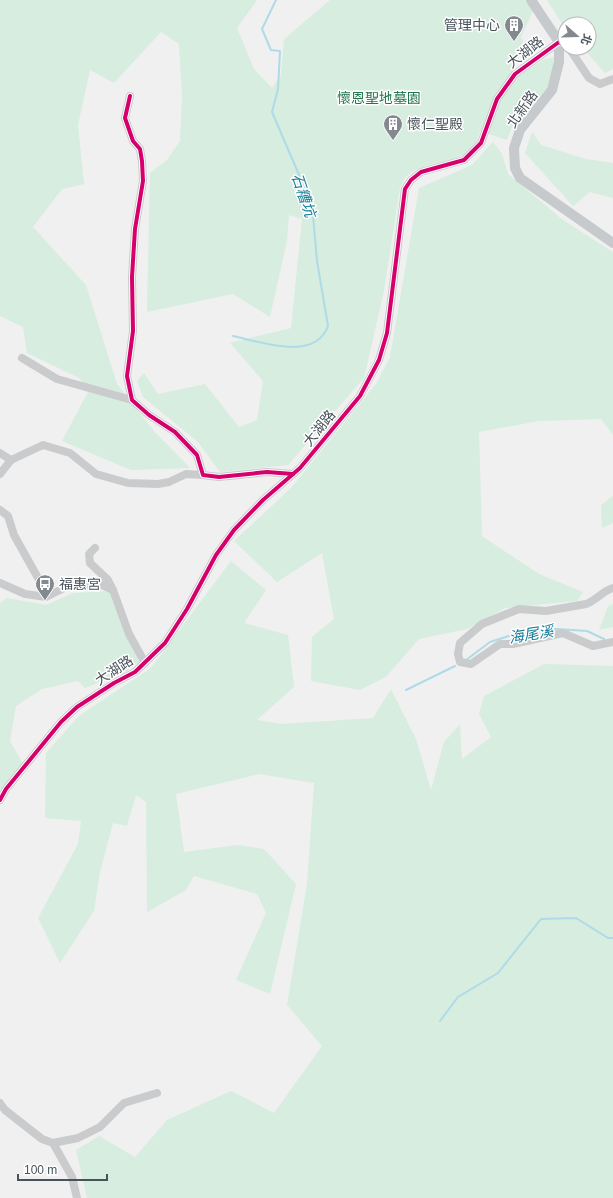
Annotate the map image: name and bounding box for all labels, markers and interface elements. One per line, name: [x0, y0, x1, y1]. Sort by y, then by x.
building icon: 管理中心: [503, 14, 525, 42]
north arrow: [557, 16, 597, 56]
place label: 管理中心: [444, 17, 500, 33]
text: 北: [579, 32, 594, 47]
street label: 大湖路: [504, 33, 546, 71]
street label: 北新路: [503, 87, 541, 131]
park label: 懷恩聖地墓園: [337, 90, 421, 106]
building icon: 懷仁聖殿: [382, 113, 404, 141]
place label: 懷仁聖殿: [407, 116, 463, 132]
water label: 石糟坑: [289, 171, 320, 221]
street label: 大湖路: [300, 407, 338, 449]
bus stop icon: 福惠宮: [34, 573, 56, 601]
place label: 福惠宮: [59, 576, 101, 592]
water label: 海尾溪: [507, 622, 557, 646]
street label: 大湖路: [92, 652, 136, 688]
scale bar: [18, 1156, 107, 1182]
text: 100 m: [24, 1163, 57, 1177]

